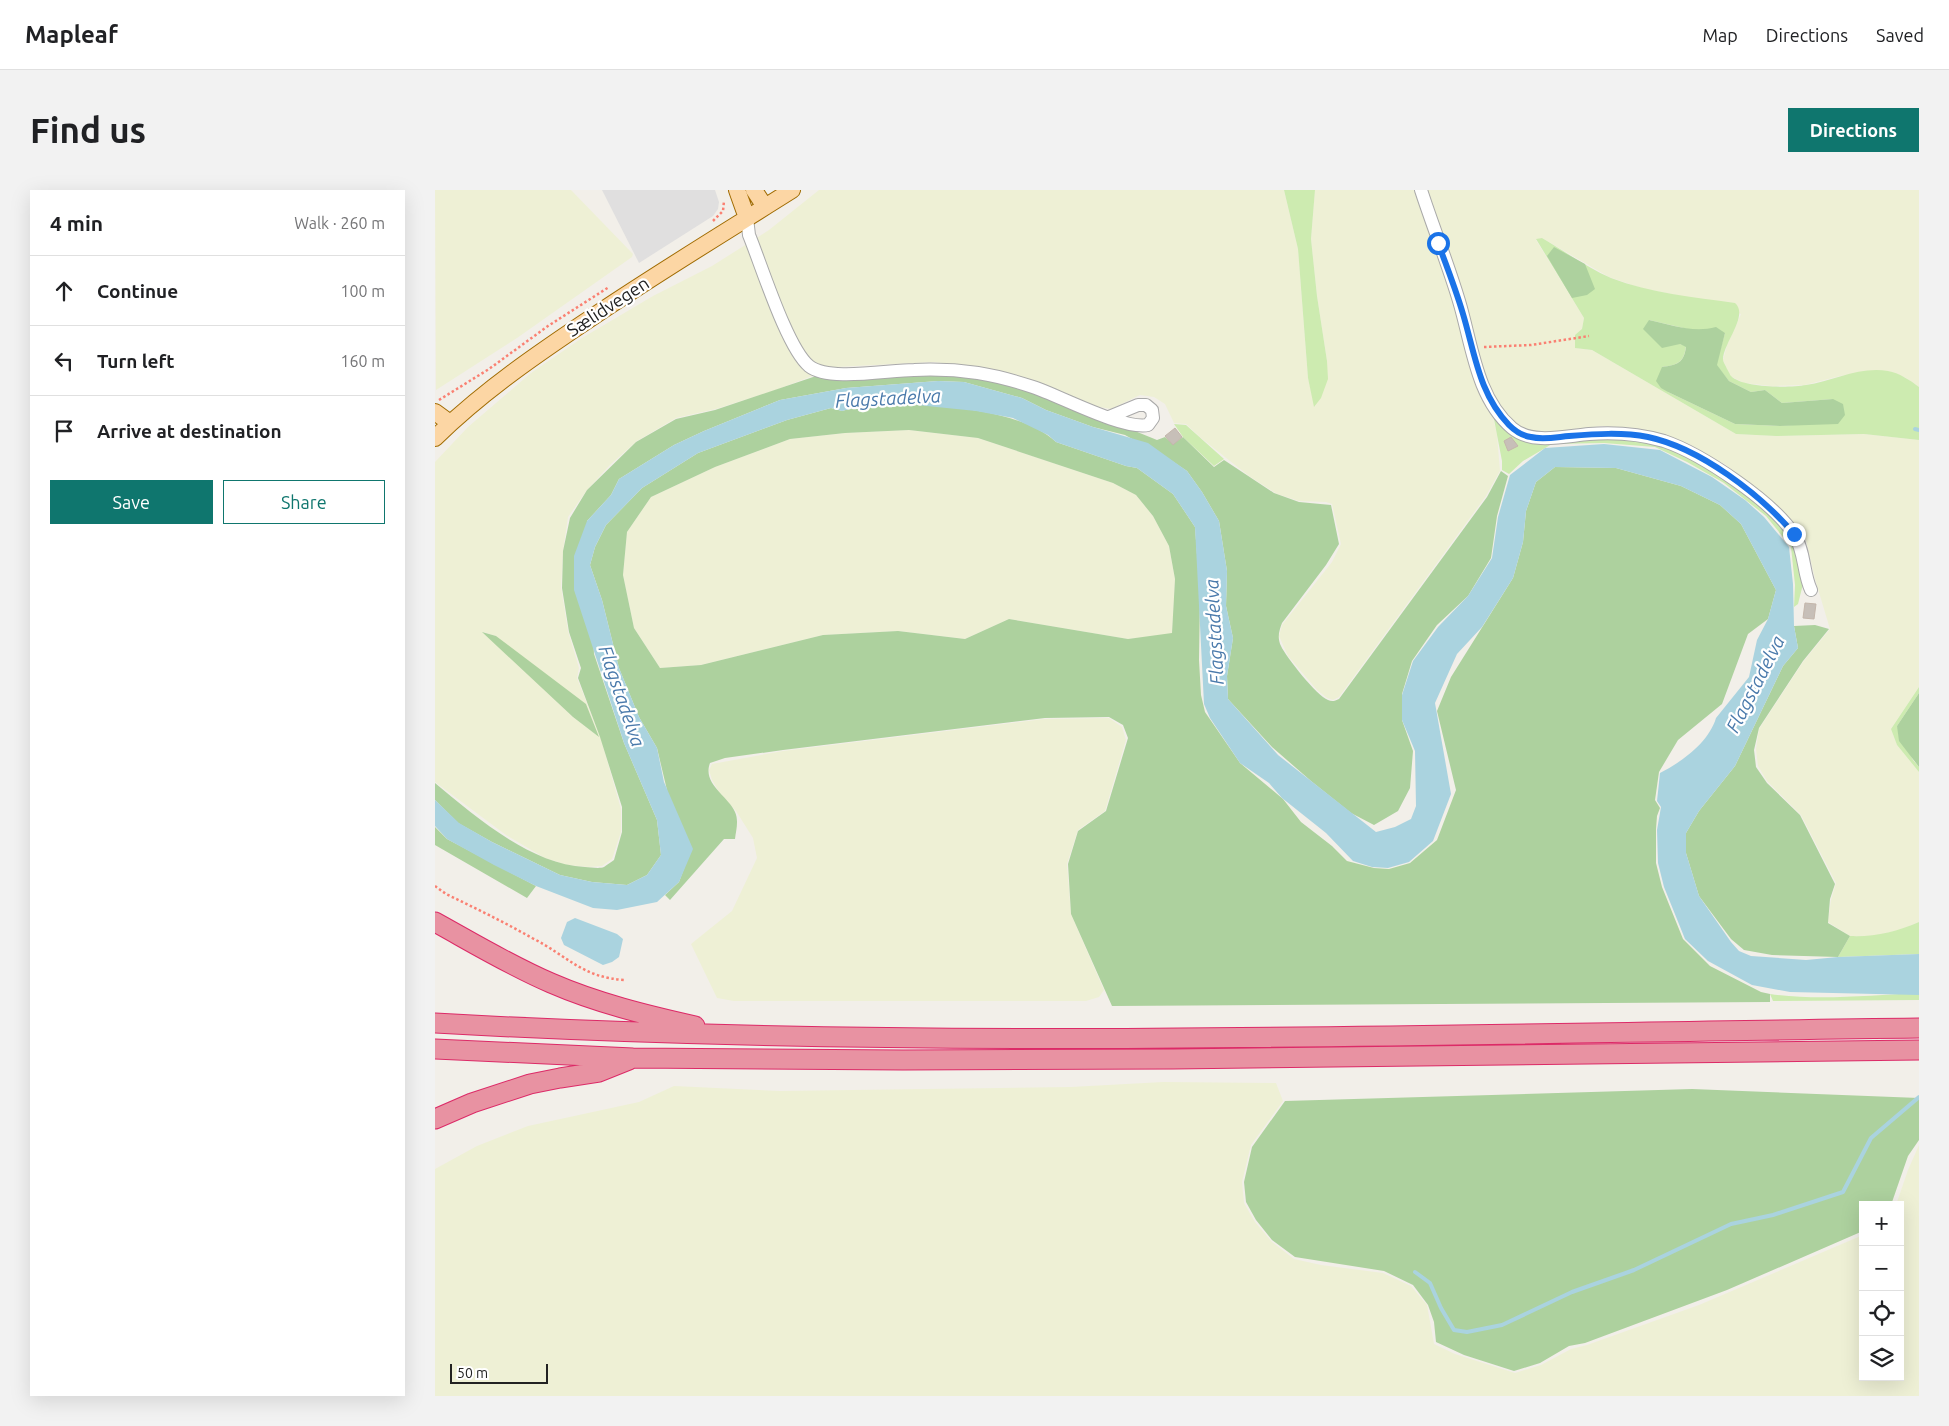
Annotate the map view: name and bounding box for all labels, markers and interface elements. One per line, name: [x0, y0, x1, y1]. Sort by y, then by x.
text: Mapleaf: [25, 21, 118, 48]
text: Map: [1702, 25, 1738, 45]
text: Directions: [1766, 25, 1848, 45]
text: Saved: [1876, 25, 1924, 45]
button: Directions: [1788, 108, 1919, 152]
text: Find us: [30, 110, 146, 150]
text: 4 min: [50, 211, 103, 235]
text: Walk · 260 m: [294, 214, 385, 232]
route start: [1427, 232, 1450, 255]
street label: Sælidvegen: [563, 272, 652, 340]
icon: ahead: [50, 277, 78, 305]
text: Continue: [97, 280, 178, 302]
text: 100 m: [340, 282, 385, 300]
icon: left: [50, 347, 78, 375]
text: Turn left: [97, 350, 175, 372]
text: 160 m: [340, 352, 385, 370]
water label: Flagstadelva: [835, 384, 941, 412]
icon: arrive: [50, 417, 78, 445]
text: Arrive at destination: [97, 420, 282, 442]
button: Save: [50, 480, 213, 524]
button: Share: [223, 480, 385, 524]
route end: [1783, 523, 1806, 546]
water label: Flagstadelva: [1200, 579, 1228, 685]
water label: Flagstadelva: [1721, 632, 1789, 736]
water label: Flagstadelva: [594, 642, 650, 750]
map controls: [1859, 1201, 1904, 1381]
button: +: [1859, 1201, 1904, 1246]
button: −: [1859, 1246, 1904, 1291]
button: locate: [1859, 1291, 1904, 1336]
button: layers: [1859, 1336, 1904, 1381]
scale bar: [450, 1361, 547, 1384]
text: 50 m: [457, 1365, 488, 1381]

